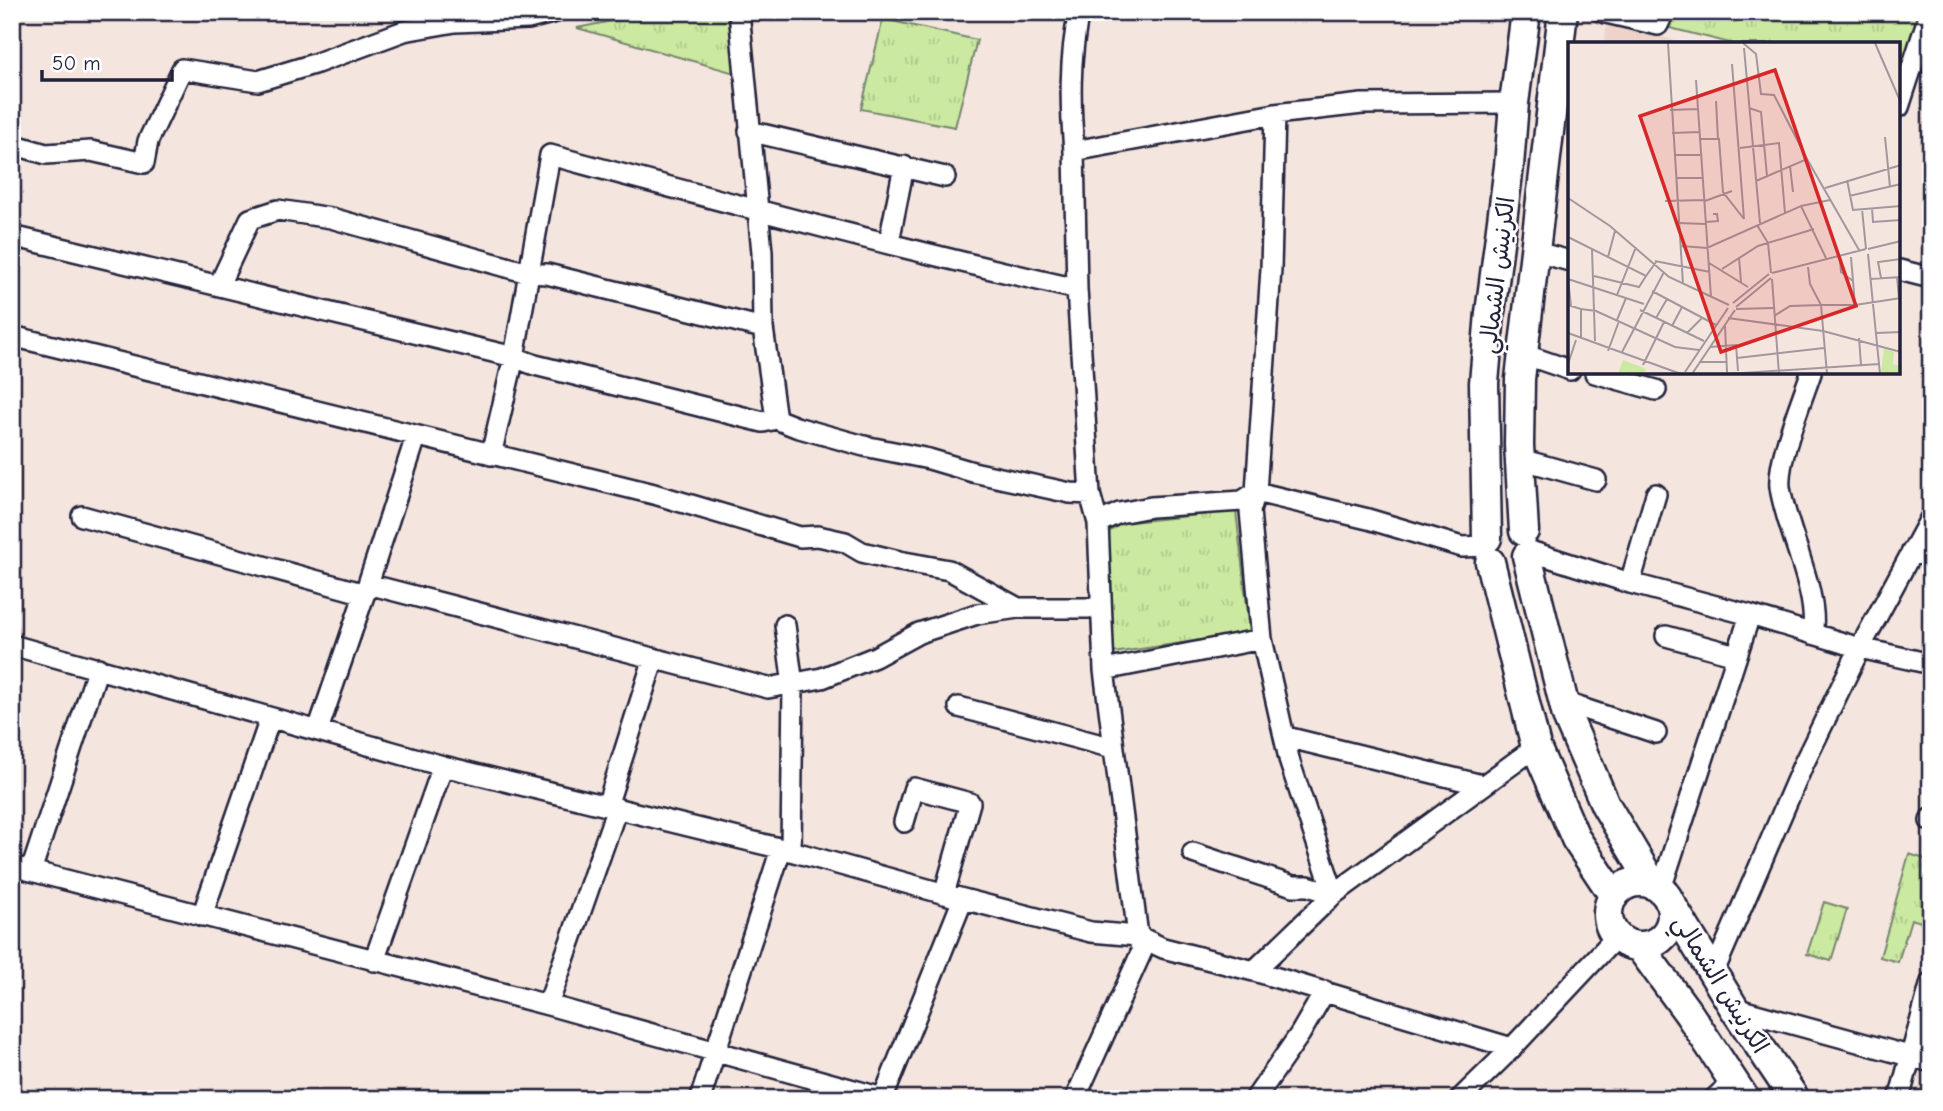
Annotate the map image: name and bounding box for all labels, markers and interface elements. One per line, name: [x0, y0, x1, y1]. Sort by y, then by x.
scale bar: [42, 38, 172, 82]
inset map: [1568, 42, 1901, 374]
text: 50 m: [52, 51, 101, 75]
street label: الكرنيش الشمالي: [1473, 195, 1527, 356]
street label: الكرنيش الشمالي: [1661, 910, 1775, 1062]

